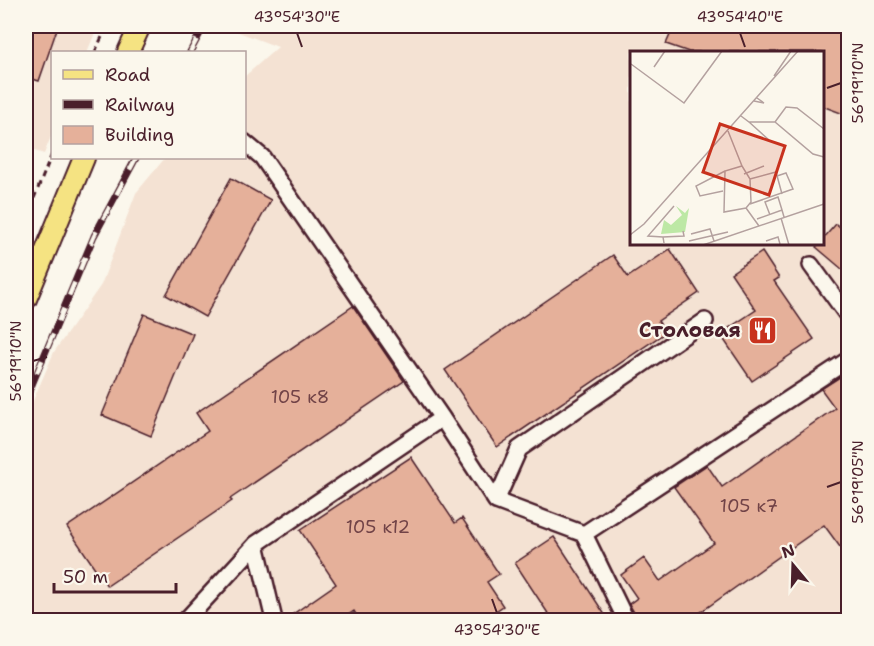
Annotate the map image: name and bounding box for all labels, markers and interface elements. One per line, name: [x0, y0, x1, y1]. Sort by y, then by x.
text: 43°54'30"E: [254, 7, 340, 27]
text: 43°54'40"E: [697, 7, 783, 27]
text: 56°19'10"N: [848, 42, 868, 124]
legend: [51, 51, 246, 159]
inset map: [630, 51, 823, 244]
text: Road: [105, 63, 150, 87]
text: Railway: [105, 93, 175, 117]
text: Building: [105, 123, 174, 147]
restaurant icon: Столовая: [746, 314, 778, 346]
place label: Столовая: [639, 316, 741, 344]
text: 56°19'10"N: [6, 320, 26, 402]
house number: 105 к8: [271, 385, 329, 409]
text: 56°19'05"N: [848, 440, 868, 524]
house number: 105 к7: [720, 494, 778, 518]
house number: 105 к12: [346, 515, 410, 539]
north arrow: [763, 535, 823, 595]
text: N: [779, 539, 798, 563]
scale bar: [54, 556, 176, 594]
text: 50 m: [63, 565, 108, 589]
text: 43°54'30"E: [454, 620, 540, 640]

